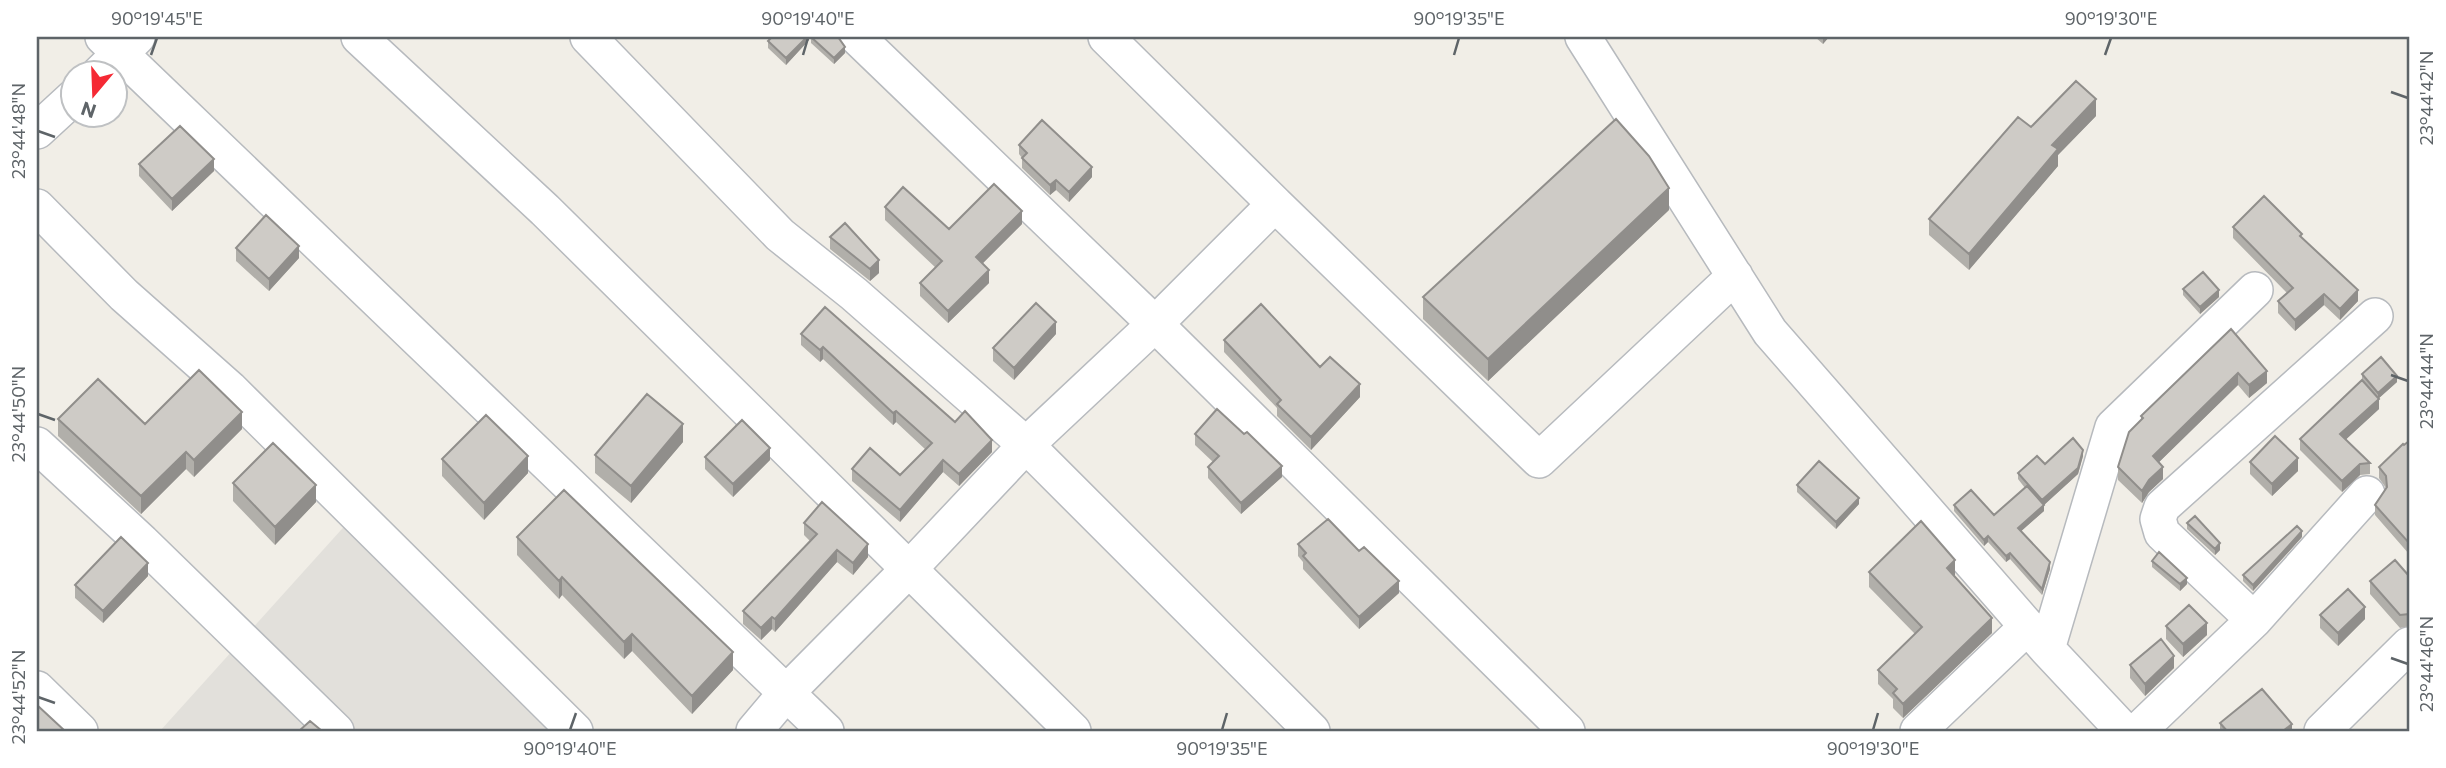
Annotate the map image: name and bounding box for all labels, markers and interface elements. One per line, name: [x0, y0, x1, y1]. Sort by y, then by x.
text: 90°19'45"E: [111, 7, 203, 29]
text: 90°19'40"E: [761, 7, 855, 29]
text: 90°19'35"E: [1413, 7, 1505, 29]
text: 90°19'30"E: [2065, 7, 2157, 29]
text: 23°44'42"N: [2415, 51, 2437, 145]
north arrow: [60, 60, 130, 130]
text: 23°44'48"N: [7, 83, 29, 179]
text: N: [78, 97, 99, 124]
text: 23°44'44"N: [2415, 333, 2437, 429]
text: 23°44'50"N: [7, 366, 29, 462]
text: 23°44'46"N: [2415, 616, 2437, 712]
text: 23°44'52"N: [7, 650, 29, 744]
text: 90°19'40"E: [523, 737, 617, 759]
text: 90°19'35"E: [1176, 737, 1268, 759]
text: 90°19'30"E: [1827, 737, 1919, 759]

